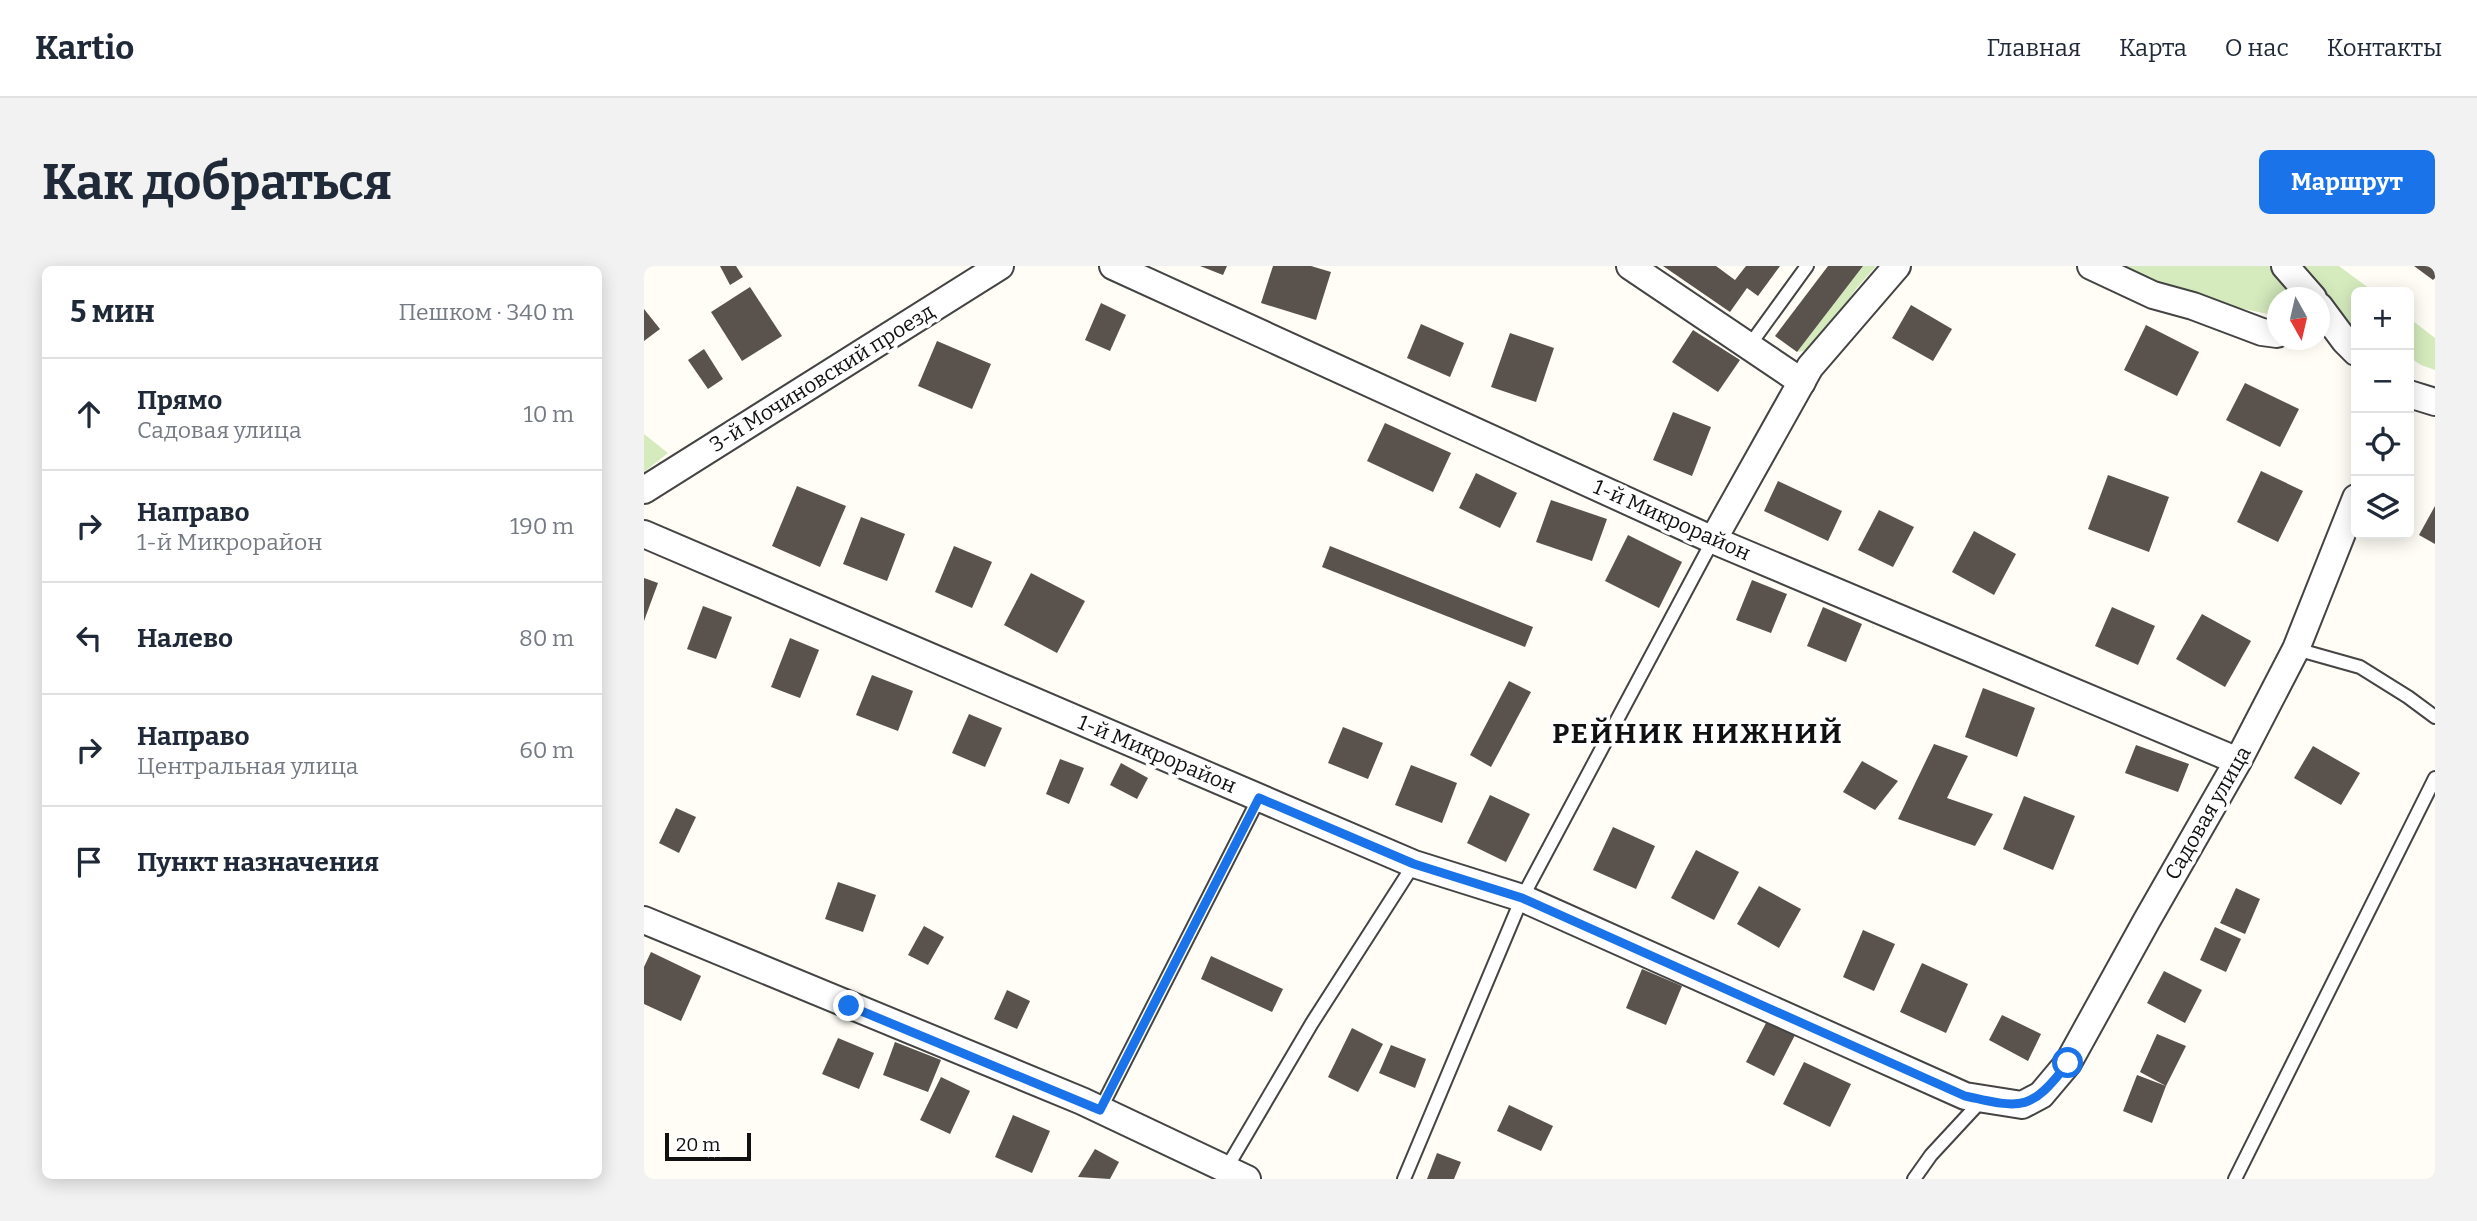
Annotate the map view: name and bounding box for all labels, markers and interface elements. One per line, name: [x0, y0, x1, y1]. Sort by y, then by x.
text: Kartio: [35, 28, 134, 68]
text: Главная: [1986, 34, 2081, 62]
text: Карта: [2119, 34, 2187, 62]
text: О нас: [2225, 34, 2289, 62]
text: Контакты: [2327, 34, 2442, 62]
button: Маршрут: [2259, 150, 2435, 214]
text: Как добраться: [42, 153, 392, 212]
north arrow: [2267, 287, 2330, 350]
map controls: [2351, 287, 2414, 539]
button: +: [2351, 287, 2414, 350]
text: 5 мин: [70, 294, 155, 330]
text: Пешком · 340 m: [398, 298, 574, 326]
street label: 3-й Мочиновский проезд: [705, 298, 939, 458]
button: −: [2351, 350, 2414, 413]
text: Прямо: [137, 385, 222, 416]
icon: ahead: [70, 395, 108, 433]
text: 10 m: [523, 400, 574, 428]
button: locate: [2351, 413, 2414, 476]
text: Садовая улица: [137, 416, 302, 444]
street label: 1-й Микрорайон: [1589, 474, 1755, 566]
button: layers: [2351, 476, 2414, 539]
text: Направо: [137, 497, 250, 528]
icon: right: [70, 507, 108, 545]
text: 190 m: [510, 512, 574, 540]
text: 1-й Микрорайон: [137, 528, 322, 556]
icon: left: [70, 619, 108, 657]
text: Налево: [137, 623, 233, 654]
text: 80 m: [519, 624, 574, 652]
street label: 1-й Микрорайон: [1074, 709, 1240, 799]
district label: РЕЙНИК НИЖНИЙ: [1552, 717, 1844, 750]
text: Направо: [137, 721, 250, 752]
icon: right: [70, 731, 108, 769]
text: 60 m: [519, 736, 574, 764]
street label: Садовая улица: [2159, 741, 2257, 885]
text: Центральная улица: [137, 752, 358, 780]
icon: arrive: [70, 843, 108, 881]
text: Пункт назначения: [137, 847, 379, 878]
route end: [833, 990, 864, 1021]
route start: [2052, 1047, 2083, 1078]
scale bar: [665, 1130, 751, 1162]
text: 20 m: [676, 1133, 720, 1156]

